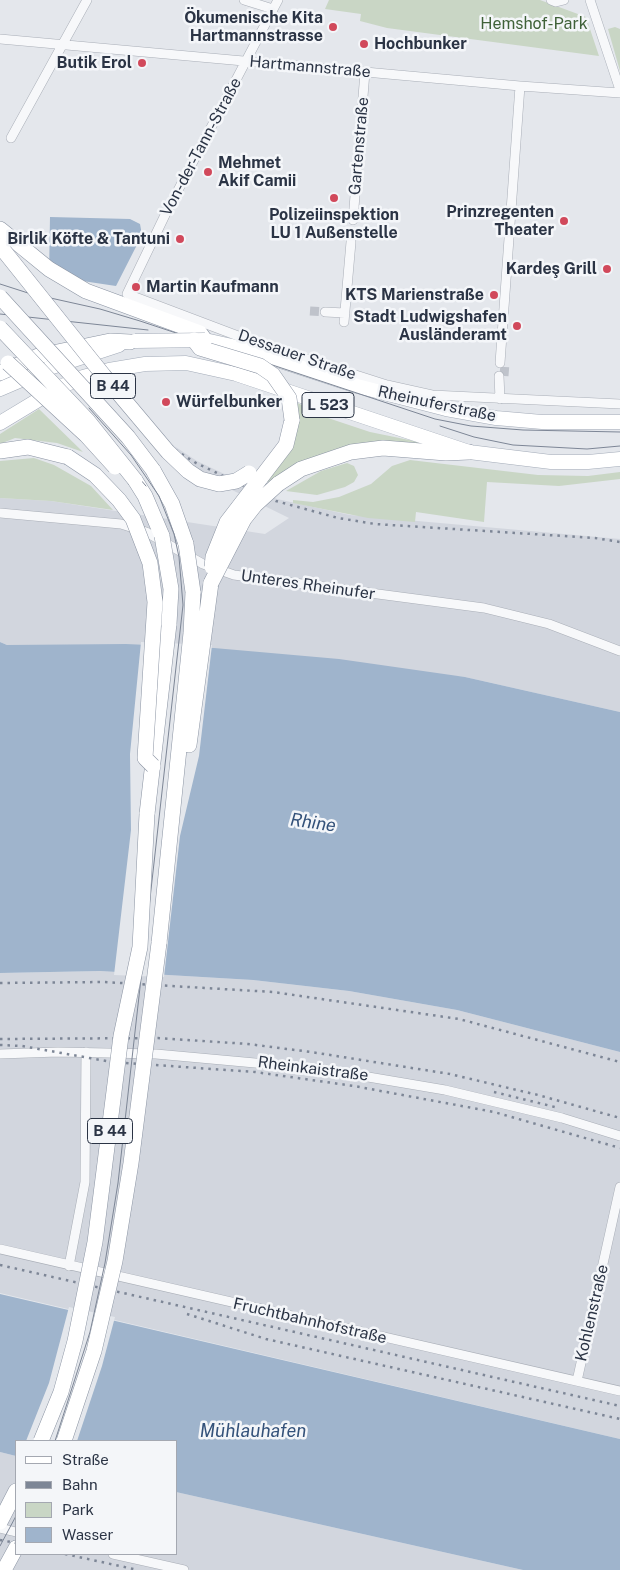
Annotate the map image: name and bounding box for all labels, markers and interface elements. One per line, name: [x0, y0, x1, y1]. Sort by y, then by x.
place label: Ökumenische Kita Hartmannstrasse: [184, 8, 323, 46]
park label: Hemshof-Park: [480, 14, 588, 34]
marker: Ökumenische Kita Hartmannstrasse: [327, 21, 339, 33]
place label: Hochbunker: [374, 34, 467, 54]
marker: Hochbunker: [358, 38, 370, 50]
street label: Hartmannstraße: [249, 52, 371, 82]
place label: Butik Erol: [57, 53, 132, 73]
marker: Butik Erol: [136, 57, 148, 69]
street label: Von-der-Tann-Straße: [156, 75, 246, 219]
street label: Gartenstraße: [345, 96, 373, 196]
place label: Mehmet Akif Camii: [218, 153, 296, 191]
marker: Mehmet Akif Camii: [202, 166, 214, 178]
marker: Polizeiinspektion LU 1 Außenstelle: [328, 192, 340, 204]
place label: Prinzregenten Theater: [446, 202, 554, 240]
place label: Polizeiinspektion LU 1 Außenstelle: [269, 205, 399, 243]
marker: Prinzregenten Theater: [558, 215, 570, 227]
place label: Birlik Köfte & Tantuni: [7, 229, 170, 249]
marker: Birlik Köfte & Tantuni: [174, 233, 186, 245]
place label: Kardeş Grill: [506, 259, 597, 279]
marker: Kardeş Grill: [601, 263, 613, 275]
place label: Martin Kaufmann: [146, 277, 279, 297]
marker: Martin Kaufmann: [130, 281, 142, 293]
place label: KTS Marienstraße: [345, 285, 484, 305]
marker: KTS Marienstraße: [488, 289, 500, 301]
place label: Stadt Ludwigshafen Ausländeramt: [353, 307, 507, 345]
marker: Stadt Ludwigshafen Ausländeramt: [511, 320, 523, 332]
street label: Dessauer Straße: [235, 326, 359, 384]
road number: B 44: [90, 374, 136, 398]
street label: Rheinuferstraße: [376, 382, 498, 426]
place label: Würfelbunker: [176, 392, 282, 412]
road number: L 523: [302, 392, 354, 418]
marker: Würfelbunker: [160, 396, 172, 408]
street label: Unteres Rheinufer: [240, 566, 376, 604]
water label: Rhine: [289, 809, 337, 837]
street label: Rheinkaistraße: [257, 1053, 369, 1085]
road number: B 44: [88, 1118, 132, 1144]
street label: Kohlenstraße: [572, 1263, 612, 1363]
street label: Fruchtbahnhofstraße: [231, 1294, 389, 1348]
water label: Mühlauhafen: [200, 1420, 306, 1442]
legend: [15, 1440, 178, 1555]
text: Straße: [62, 1451, 109, 1468]
text: Bahn: [62, 1476, 98, 1493]
text: Park: [62, 1501, 94, 1518]
text: Wasser: [62, 1526, 113, 1543]

